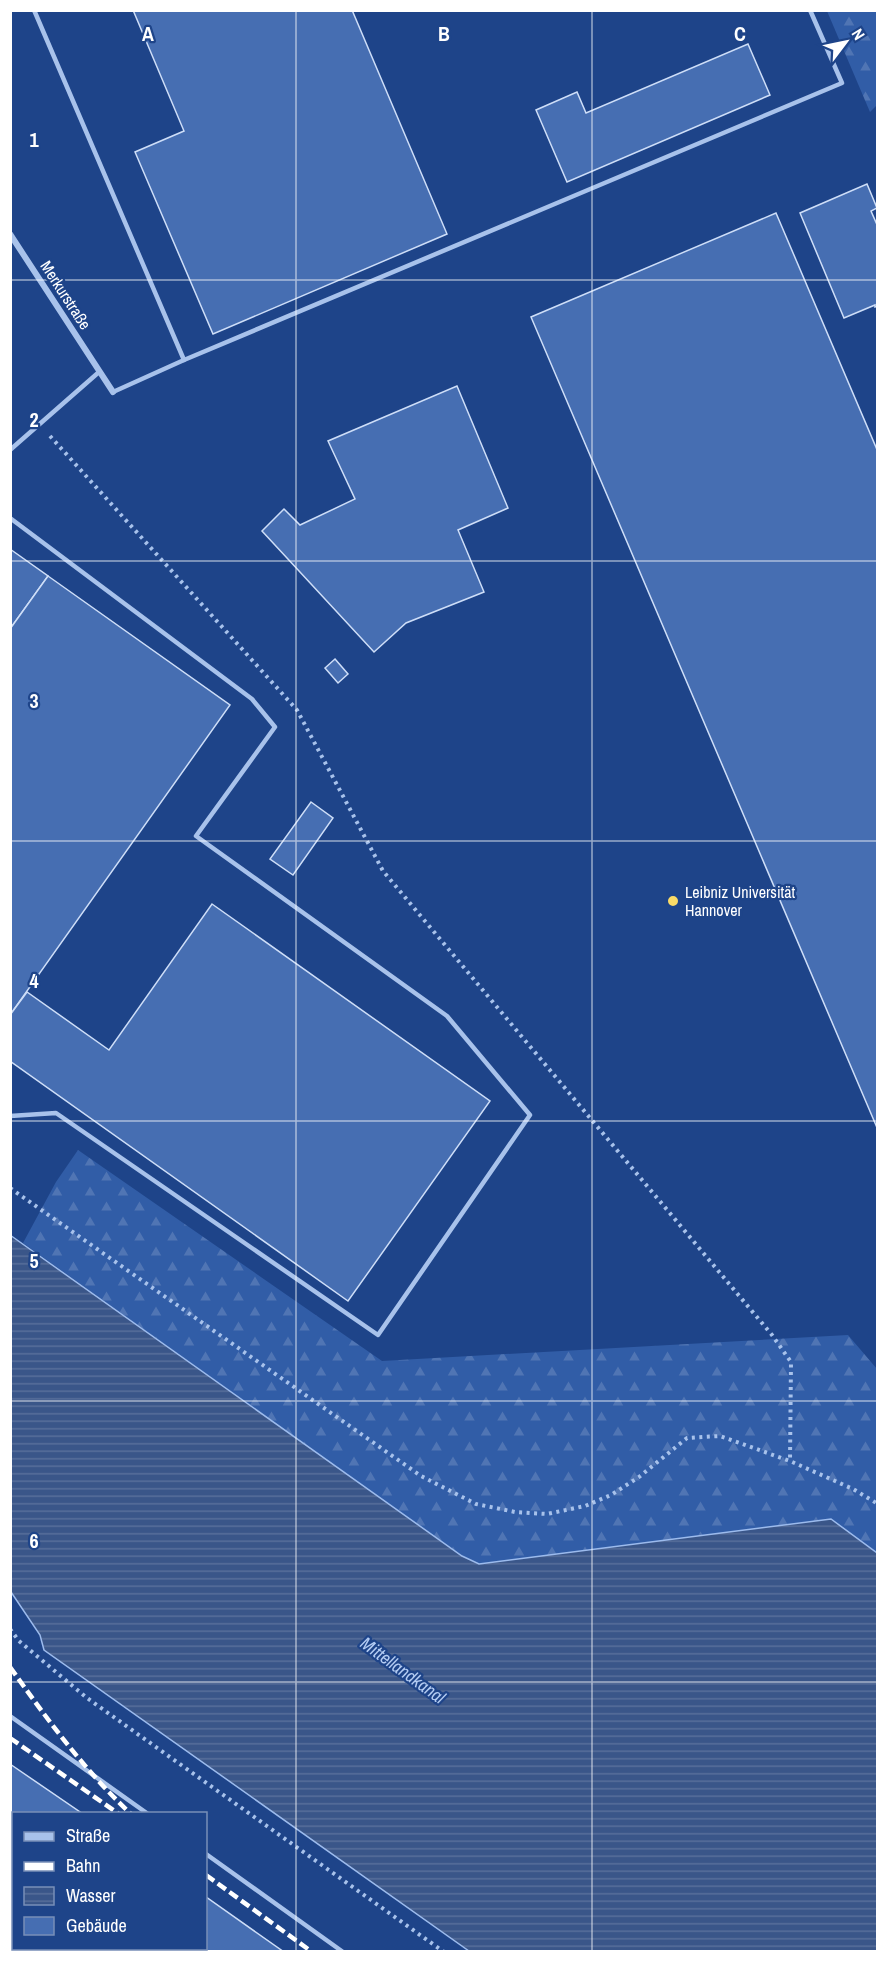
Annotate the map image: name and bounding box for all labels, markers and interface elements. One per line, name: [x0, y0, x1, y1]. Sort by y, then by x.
north arrow: [816, 12, 876, 72]
text: A: [142, 20, 154, 47]
text: B: [438, 20, 450, 47]
text: C: [734, 20, 746, 47]
text: N: [847, 24, 871, 44]
text: 1: [29, 126, 39, 153]
street label: Merkurstraße: [36, 256, 96, 334]
text: 2: [29, 406, 39, 433]
text: 3: [29, 687, 39, 714]
place label: Leibniz Universität Hannover: [685, 881, 795, 921]
marker: Leibniz Universität Hannover: [666, 894, 680, 908]
text: 4: [29, 967, 39, 994]
text: 5: [29, 1247, 39, 1274]
text: 6: [29, 1527, 39, 1554]
water label: Mittellandkanal: [355, 1631, 451, 1710]
legend: [12, 1812, 207, 1950]
text: Straße: [66, 1823, 110, 1848]
text: Bahn: [66, 1853, 100, 1878]
text: Wasser: [66, 1883, 116, 1908]
text: Gebäude: [66, 1913, 127, 1938]

